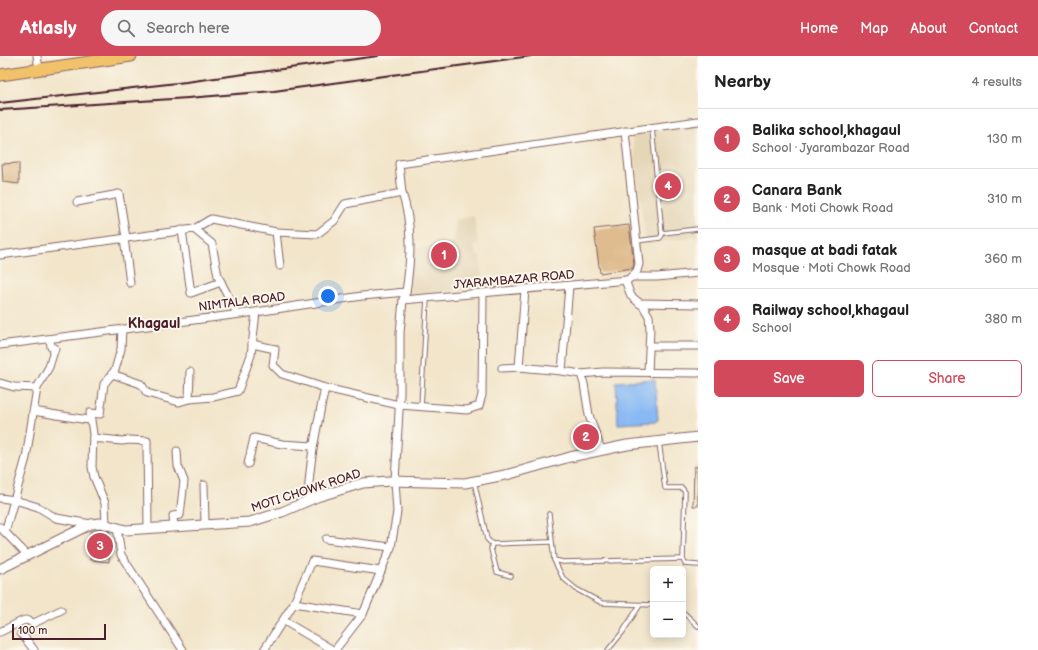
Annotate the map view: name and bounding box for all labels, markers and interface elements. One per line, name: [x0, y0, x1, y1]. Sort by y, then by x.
search box: [101, 10, 381, 46]
text: Atlasly: [20, 17, 77, 40]
icon: search: [115, 17, 137, 39]
text: Search here: [147, 19, 230, 38]
text: Home: [800, 20, 838, 37]
text: Map: [860, 20, 888, 37]
text: About: [910, 20, 947, 37]
text: Contact: [969, 20, 1018, 37]
text: Nearby: [714, 72, 771, 92]
text: 4 results: [972, 74, 1022, 90]
text: Balika school,khagaul: [752, 121, 901, 140]
text: 1: [724, 131, 730, 147]
text: 130 m: [987, 131, 1022, 147]
text: School · Jyarambazar Road: [752, 140, 910, 156]
pin: 4: [655, 171, 681, 201]
text: Canara Bank: [752, 181, 842, 200]
text: 2: [723, 191, 731, 207]
text: 310 m: [987, 191, 1022, 207]
text: Bank · Moti Chowk Road: [752, 200, 893, 216]
pin: 1: [431, 240, 457, 270]
text: masque at badi fatak: [752, 241, 897, 260]
text: 3: [723, 251, 731, 267]
text: 360 m: [984, 251, 1022, 267]
text: Mosque · Moti Chowk Road: [752, 260, 911, 276]
street label: JYARAMBAZAR ROAD: [453, 267, 575, 293]
your location: [318, 286, 338, 306]
street label: NIMTALA ROAD: [198, 289, 286, 315]
text: Railway school,khagaul: [752, 301, 909, 320]
text: 4: [723, 311, 731, 327]
text: 380 m: [985, 311, 1022, 327]
district label: Khagaul: [128, 315, 180, 332]
text: School: [752, 320, 792, 336]
button: Save: [714, 360, 864, 397]
button: Share: [872, 360, 1022, 397]
pin: 2: [573, 422, 599, 452]
street label: MOTI CHOWK ROAD: [249, 466, 363, 516]
pin: 3: [87, 531, 113, 561]
map controls: [650, 566, 686, 638]
button: +: [650, 566, 686, 602]
button: −: [650, 602, 686, 638]
scale bar: [12, 622, 106, 641]
text: 100 m: [18, 624, 47, 637]

